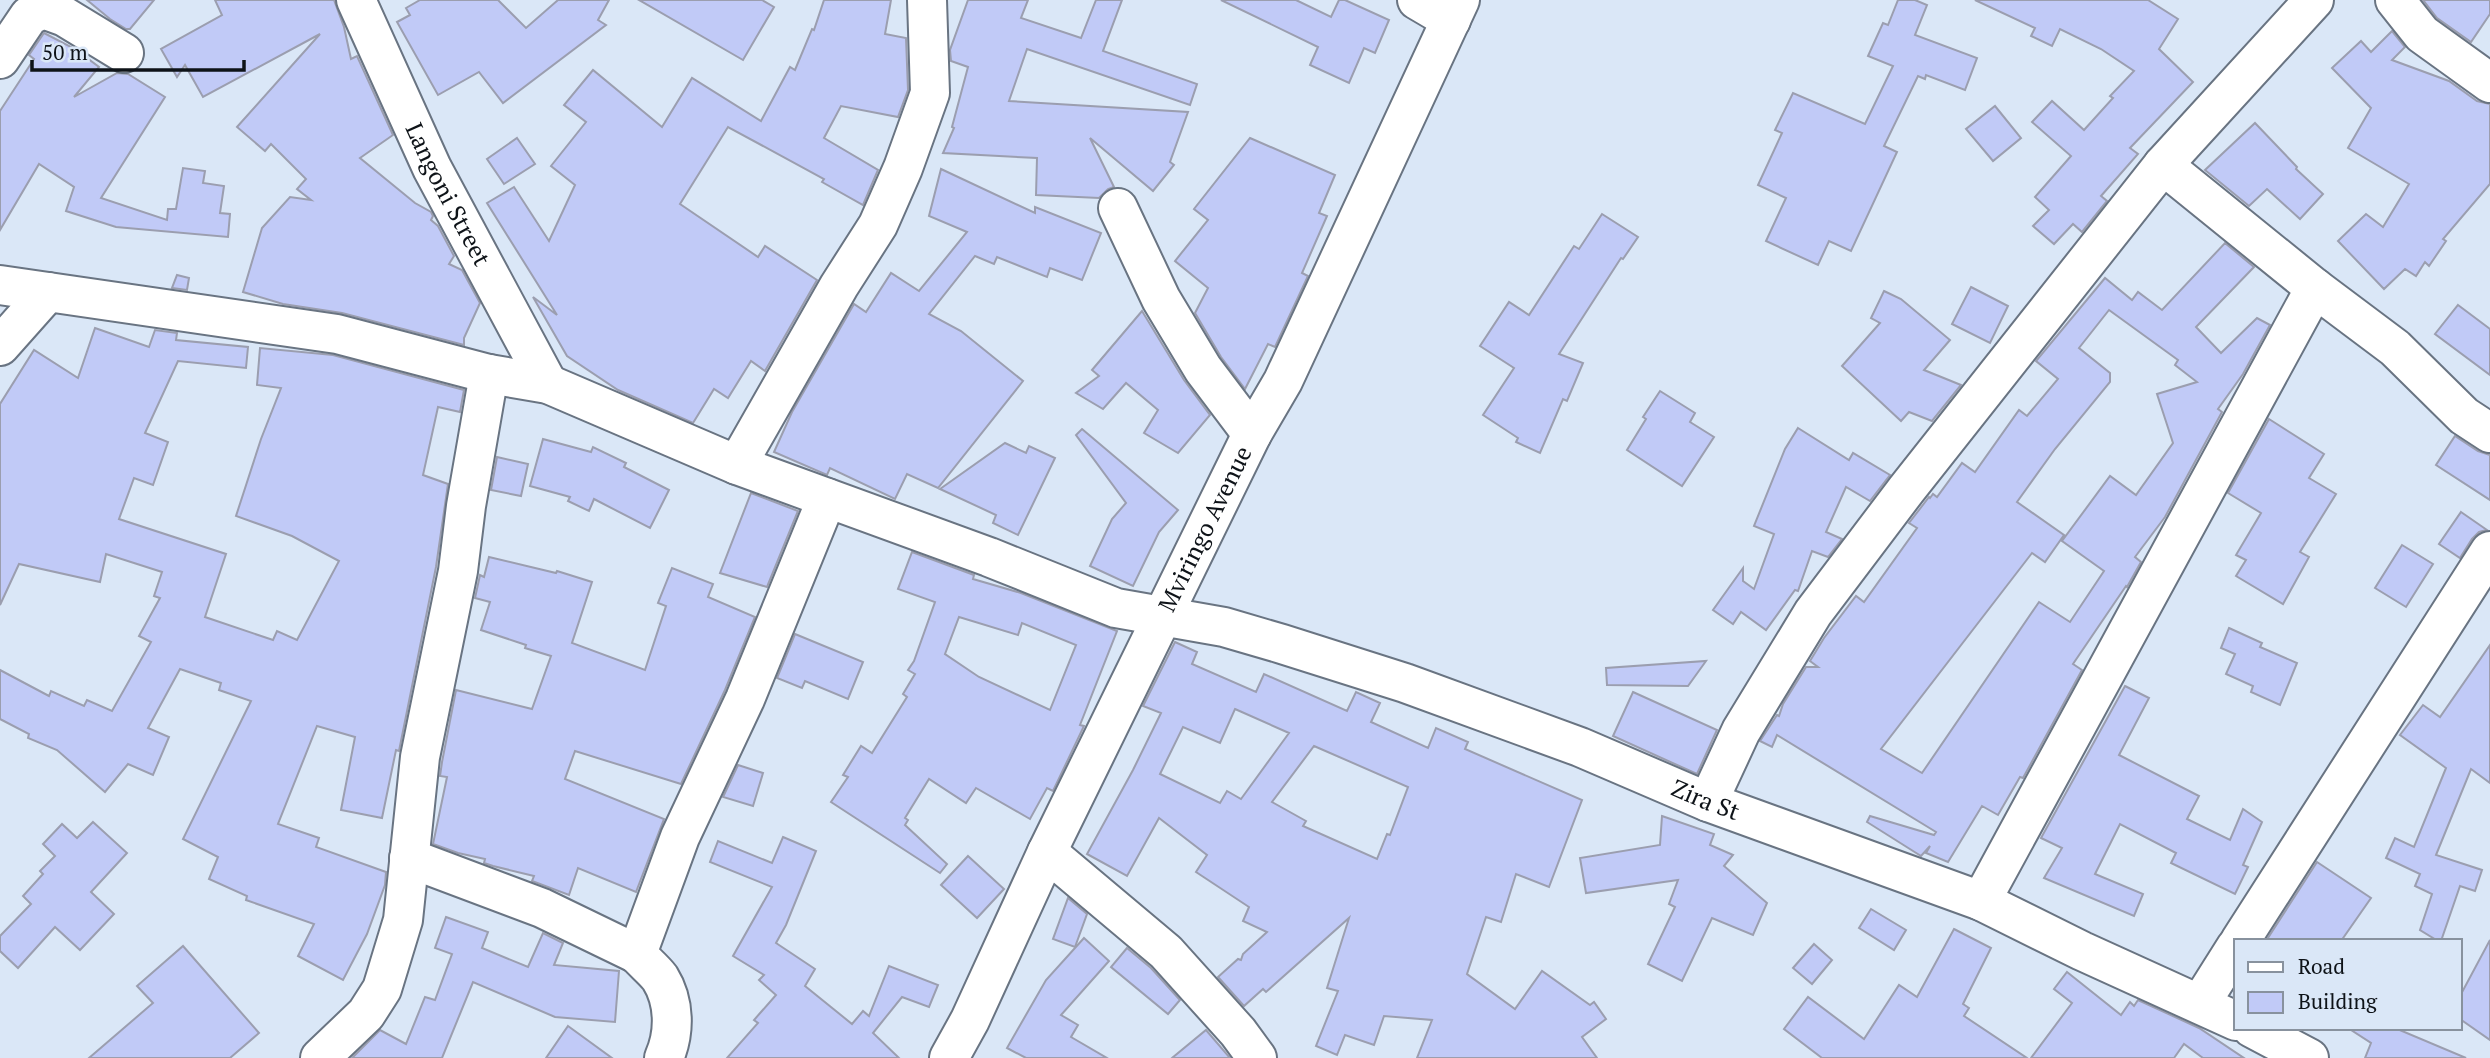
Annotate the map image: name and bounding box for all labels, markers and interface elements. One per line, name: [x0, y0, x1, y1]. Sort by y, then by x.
scale bar: [32, 28, 243, 72]
text: 50 m: [42, 38, 88, 66]
street label: Langoni Street: [399, 117, 499, 271]
street label: Mviringo Avenue: [1150, 440, 1259, 617]
street label: Zira St: [1667, 771, 1744, 827]
legend: [2234, 939, 2462, 1030]
text: Road: [2298, 952, 2345, 980]
text: Building: [2298, 987, 2378, 1015]

